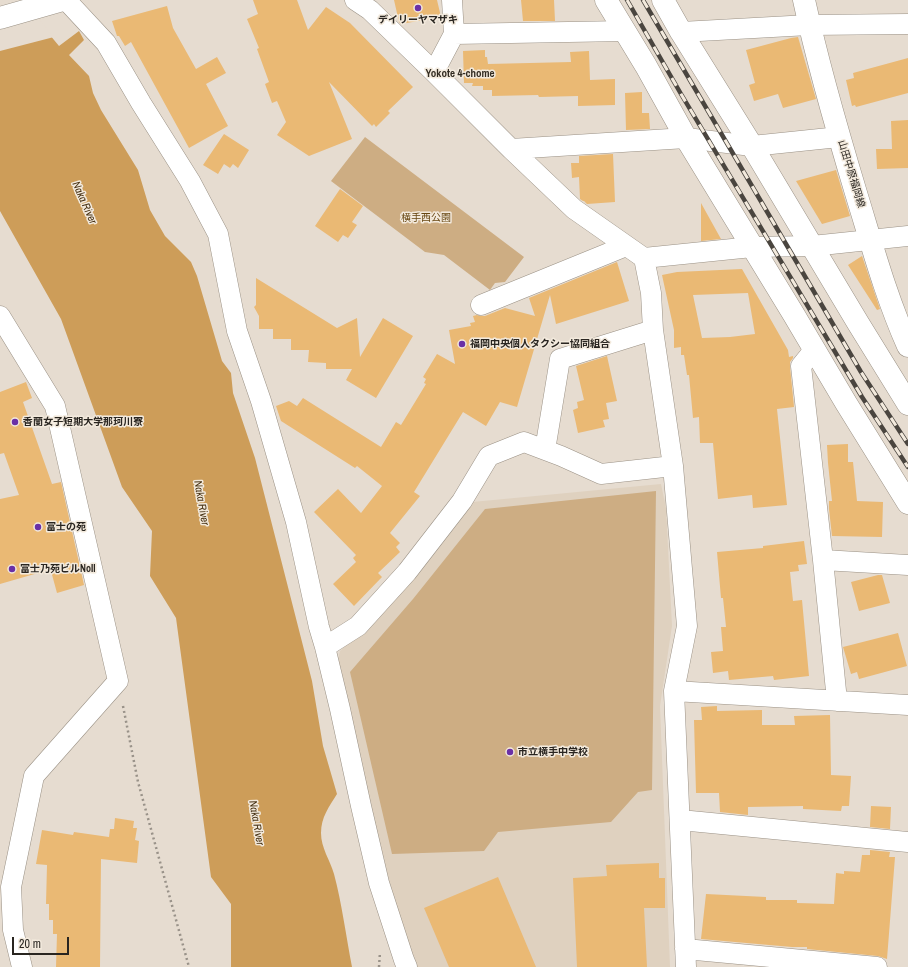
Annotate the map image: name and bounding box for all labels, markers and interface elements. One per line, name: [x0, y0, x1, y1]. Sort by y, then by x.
marker: デイリーヤマザキ: [413, 3, 423, 13]
place label: デイリーヤマザキ: [378, 14, 458, 26]
district label: Yokote 4-chome: [425, 67, 495, 81]
street label: 山田中原福岡線: [835, 139, 867, 209]
water label: Naka River: [69, 180, 99, 226]
park label: 横手西公園: [401, 212, 451, 224]
place label: 福岡中央個人タクシー協同組合: [470, 338, 610, 350]
marker: 福岡中央個人タクシー協同組合: [457, 339, 467, 349]
place label: 香蘭女子短期大学那珂川寮: [23, 416, 143, 428]
marker: 香蘭女子短期大学那珂川寮: [10, 417, 20, 427]
water label: Naka River: [191, 480, 211, 526]
place label: 富士の苑: [46, 521, 86, 533]
marker: 富士の苑: [33, 522, 43, 532]
place label: 富士乃苑ビルNoII: [20, 563, 95, 575]
marker: 富士乃苑ビルNoII: [7, 564, 17, 574]
place label: 市立横手中学校: [518, 746, 588, 758]
marker: 市立横手中学校: [505, 747, 515, 757]
water label: Naka River: [246, 800, 266, 846]
scale bar: [14, 929, 71, 955]
text: 20 m: [19, 936, 41, 952]

